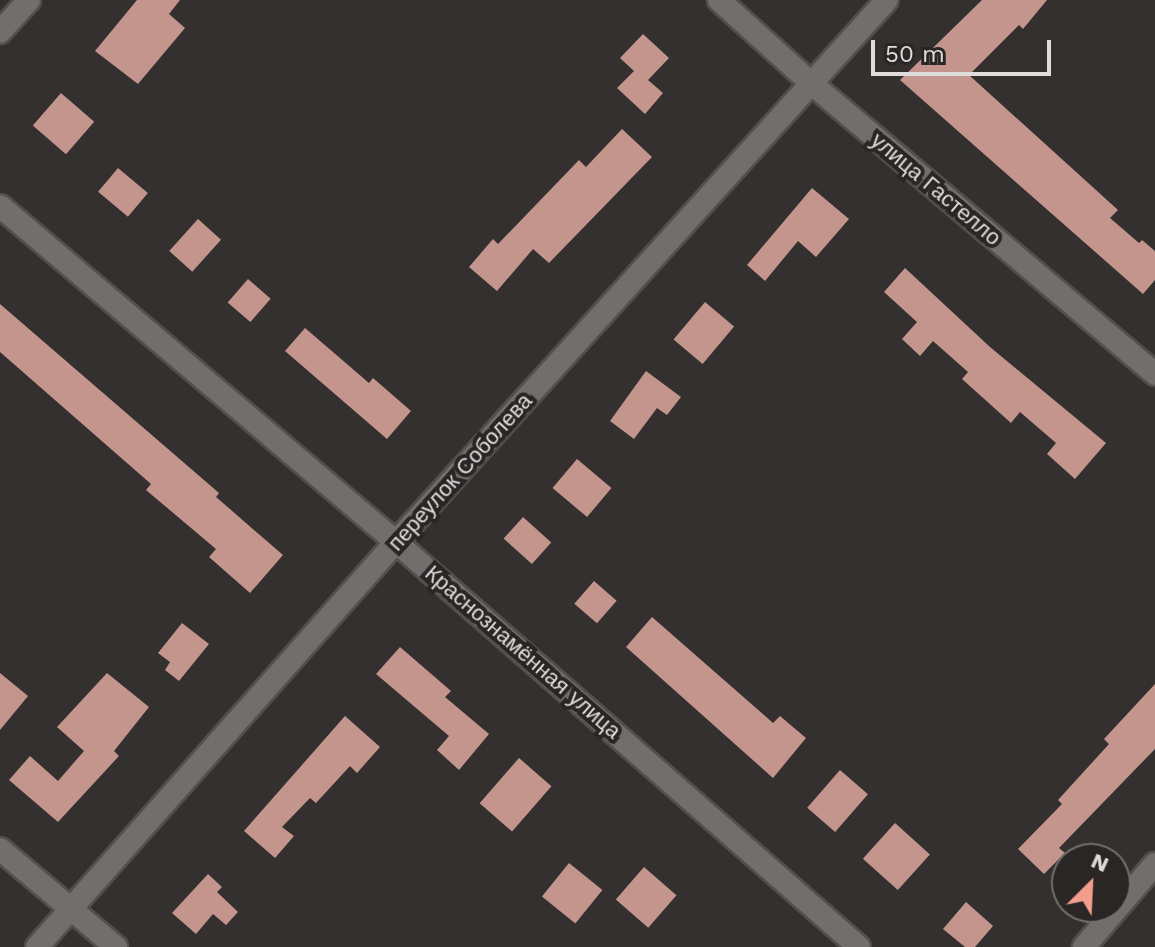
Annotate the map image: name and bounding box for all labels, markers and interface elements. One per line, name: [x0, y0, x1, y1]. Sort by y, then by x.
scale bar: [875, 24, 1055, 74]
text: 50 m: [885, 40, 945, 68]
street label: улица Гастелло: [866, 127, 1006, 251]
street label: переулок Соболева: [382, 388, 538, 556]
street label: Краснознамённая улица: [420, 560, 626, 744]
north arrow: [1051, 843, 1131, 923]
text: N: [1088, 848, 1113, 877]

